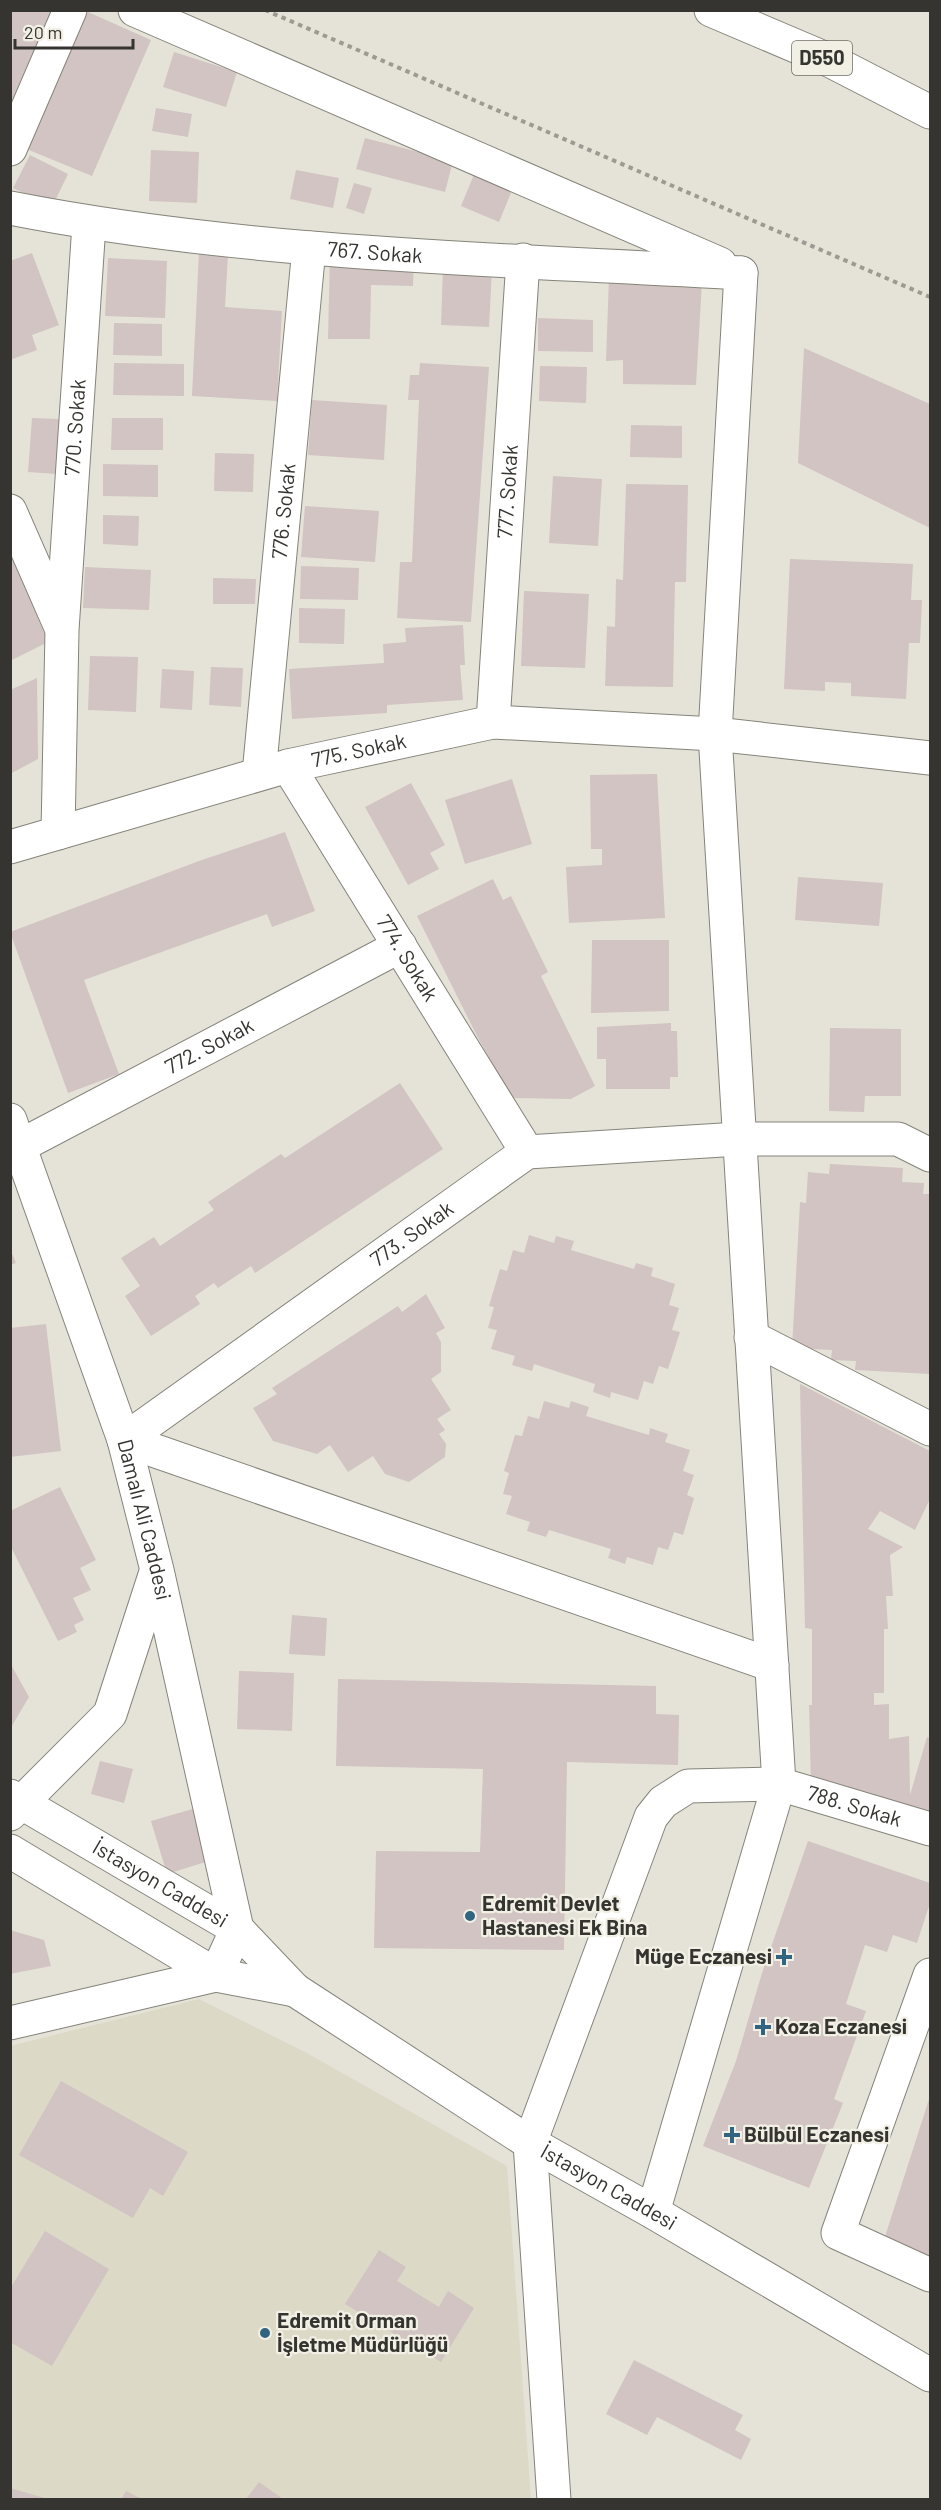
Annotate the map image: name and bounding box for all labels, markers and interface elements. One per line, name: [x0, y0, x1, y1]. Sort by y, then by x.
scale bar: [15, 12, 134, 50]
text: 20 m: [24, 21, 62, 43]
road number: D550: [792, 41, 852, 75]
street label: 767. Sokak: [327, 235, 423, 267]
street label: 770. Sokak: [58, 378, 90, 477]
street label: 777. Sokak: [491, 444, 522, 539]
street label: 776. Sokak: [265, 462, 299, 560]
street label: 775. Sokak: [309, 727, 408, 772]
street label: 774. Sokak: [372, 910, 444, 1005]
street label: 772. Sokak: [160, 1011, 257, 1079]
street label: 773. Sokak: [365, 1195, 457, 1271]
street label: Damalı Ali Caddesi: [113, 1436, 177, 1602]
street label: 788. Sokak: [805, 1779, 905, 1831]
street label: İstasyon Caddesi: [89, 1833, 233, 1932]
place label: Edremit Devlet Hastanesi Ek Bina: [482, 1890, 647, 1939]
marker: Edremit Devlet Hastanesi Ek Bina: [463, 1909, 477, 1923]
place label: Müge Eczanesi: [635, 1943, 772, 1968]
marker: Müge Eczanesi: [777, 1950, 791, 1964]
place label: Koza Eczanesi: [775, 2013, 907, 2038]
marker: Koza Eczanesi: [756, 2020, 770, 2034]
place label: Bülbül Eczanesi: [744, 2121, 889, 2146]
marker: Bülbül Eczanesi: [725, 2128, 739, 2142]
street label: İstasyon Caddesi: [537, 2138, 682, 2234]
place label: Edremit Orman İşletme Müdürlüğü: [277, 2307, 448, 2356]
marker: Edremit Orman İşletme Müdürlüğü: [258, 2326, 272, 2340]

